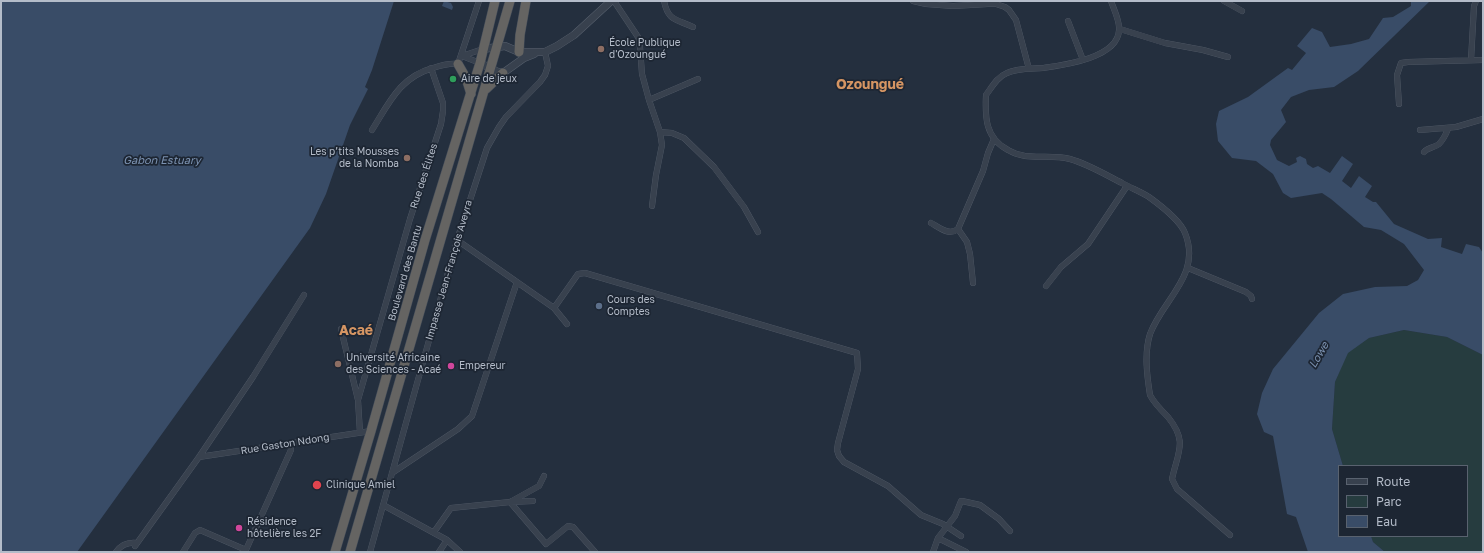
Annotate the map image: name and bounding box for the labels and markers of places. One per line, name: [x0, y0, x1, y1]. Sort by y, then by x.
place label: École Publique d'Ozoungué: [609, 37, 680, 60]
marker: École Publique d'Ozoungué: [596, 44, 606, 54]
place label: Aire de jeux: [461, 73, 517, 85]
marker: Aire de jeux: [448, 74, 458, 84]
place label: Les p’tits Mousses de la Nomba: [310, 146, 399, 170]
marker: Les p’tits Mousses de la Nomba: [402, 153, 412, 163]
place label: Cours des Comptes: [607, 294, 655, 318]
marker: Cours des Comptes: [594, 301, 604, 311]
place label: Université Africaine des Sciences - Acaé: [346, 352, 441, 376]
marker: Université Africaine des Sciences - Acaé: [333, 359, 343, 369]
place label: Empereur: [459, 360, 505, 372]
marker: Empereur: [446, 361, 456, 371]
marker: Clinique Amiel: [311, 479, 323, 491]
place label: Clinique Amiel: [326, 479, 395, 491]
place label: Résidence hôtelière les 2F: [247, 516, 321, 540]
marker: Résidence hôtelière les 2F: [234, 523, 244, 533]

